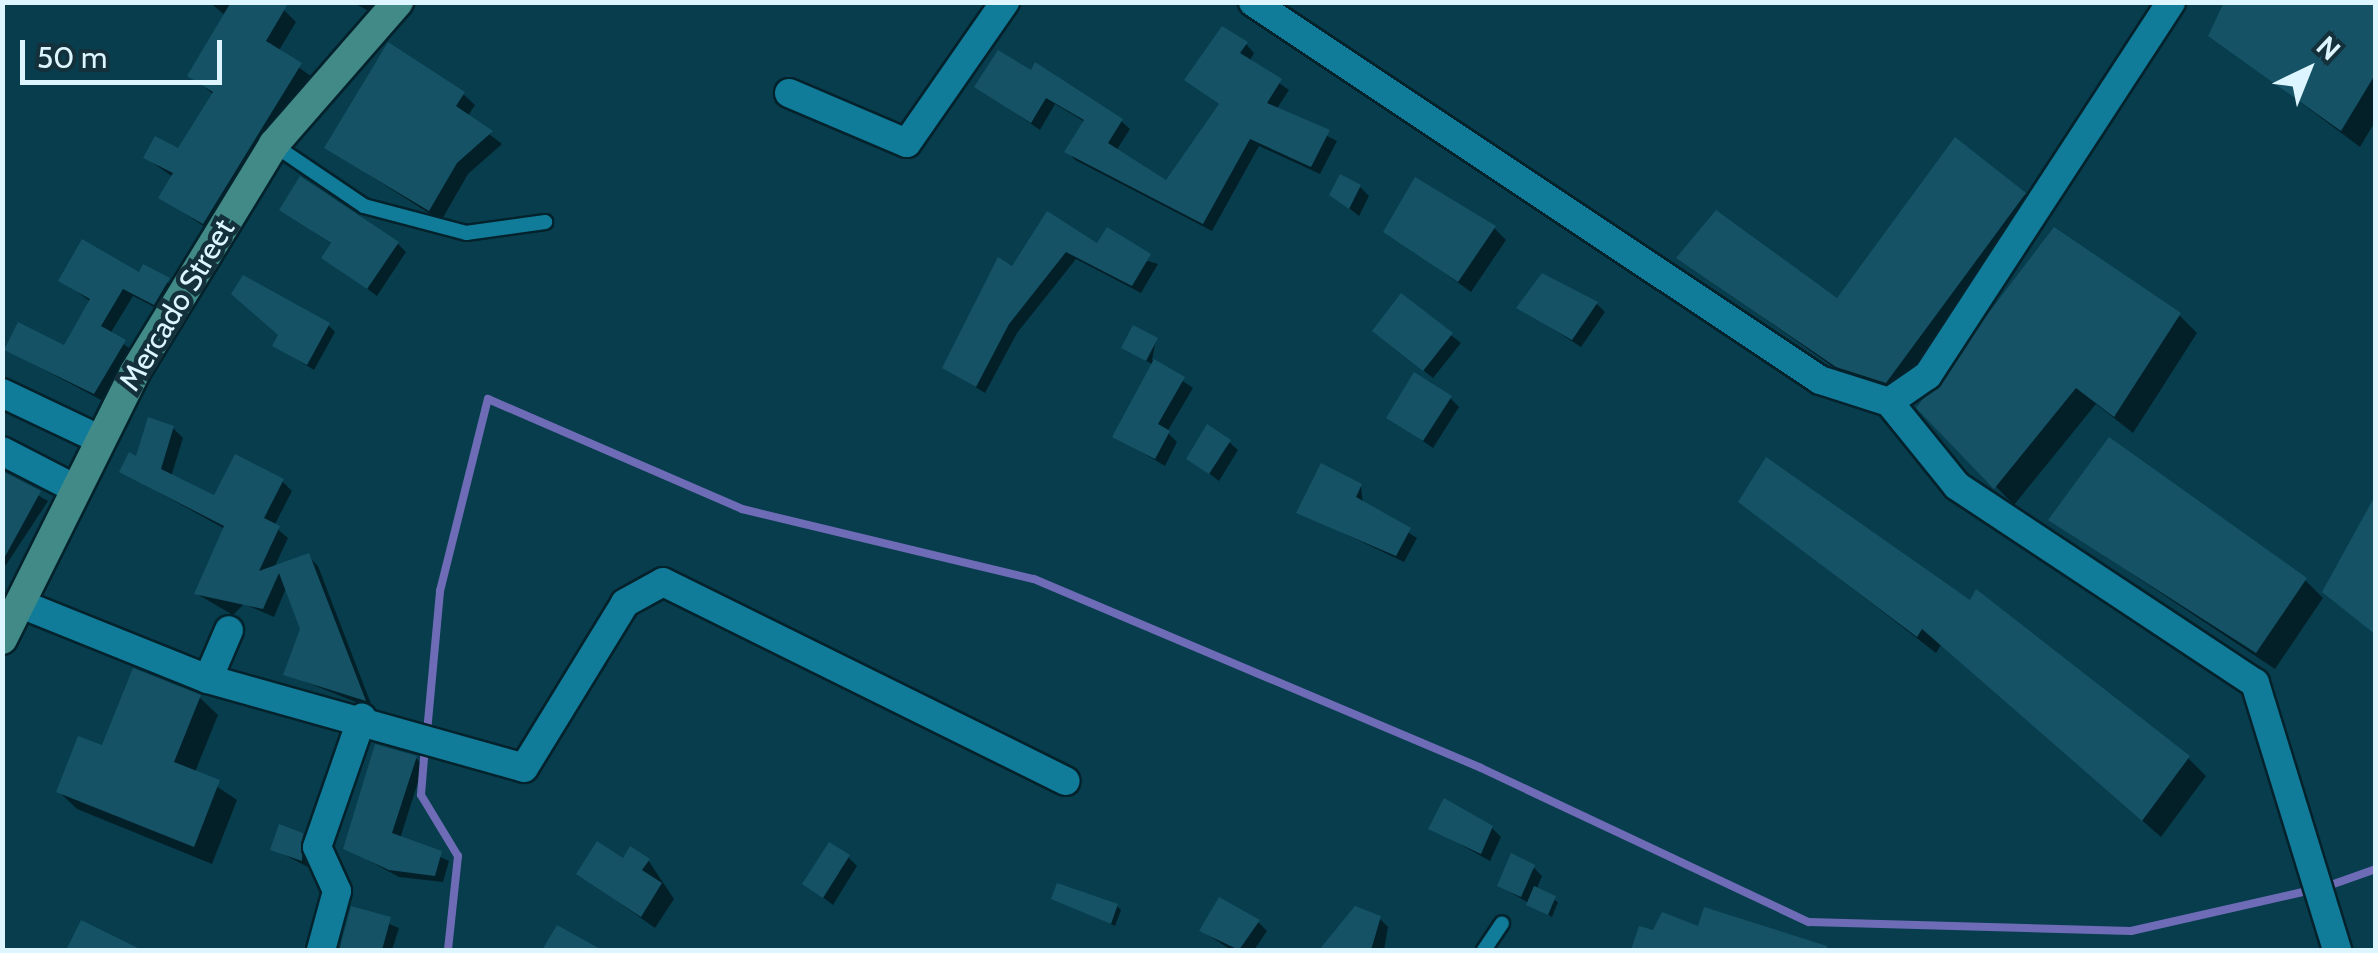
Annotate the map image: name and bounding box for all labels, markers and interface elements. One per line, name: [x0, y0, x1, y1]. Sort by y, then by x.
scale bar: [25, 20, 228, 82]
north arrow: [2258, 20, 2358, 120]
text: N: [2310, 29, 2347, 67]
text: 50 m: [37, 39, 107, 76]
street label: Mercado Street: [112, 213, 242, 397]

